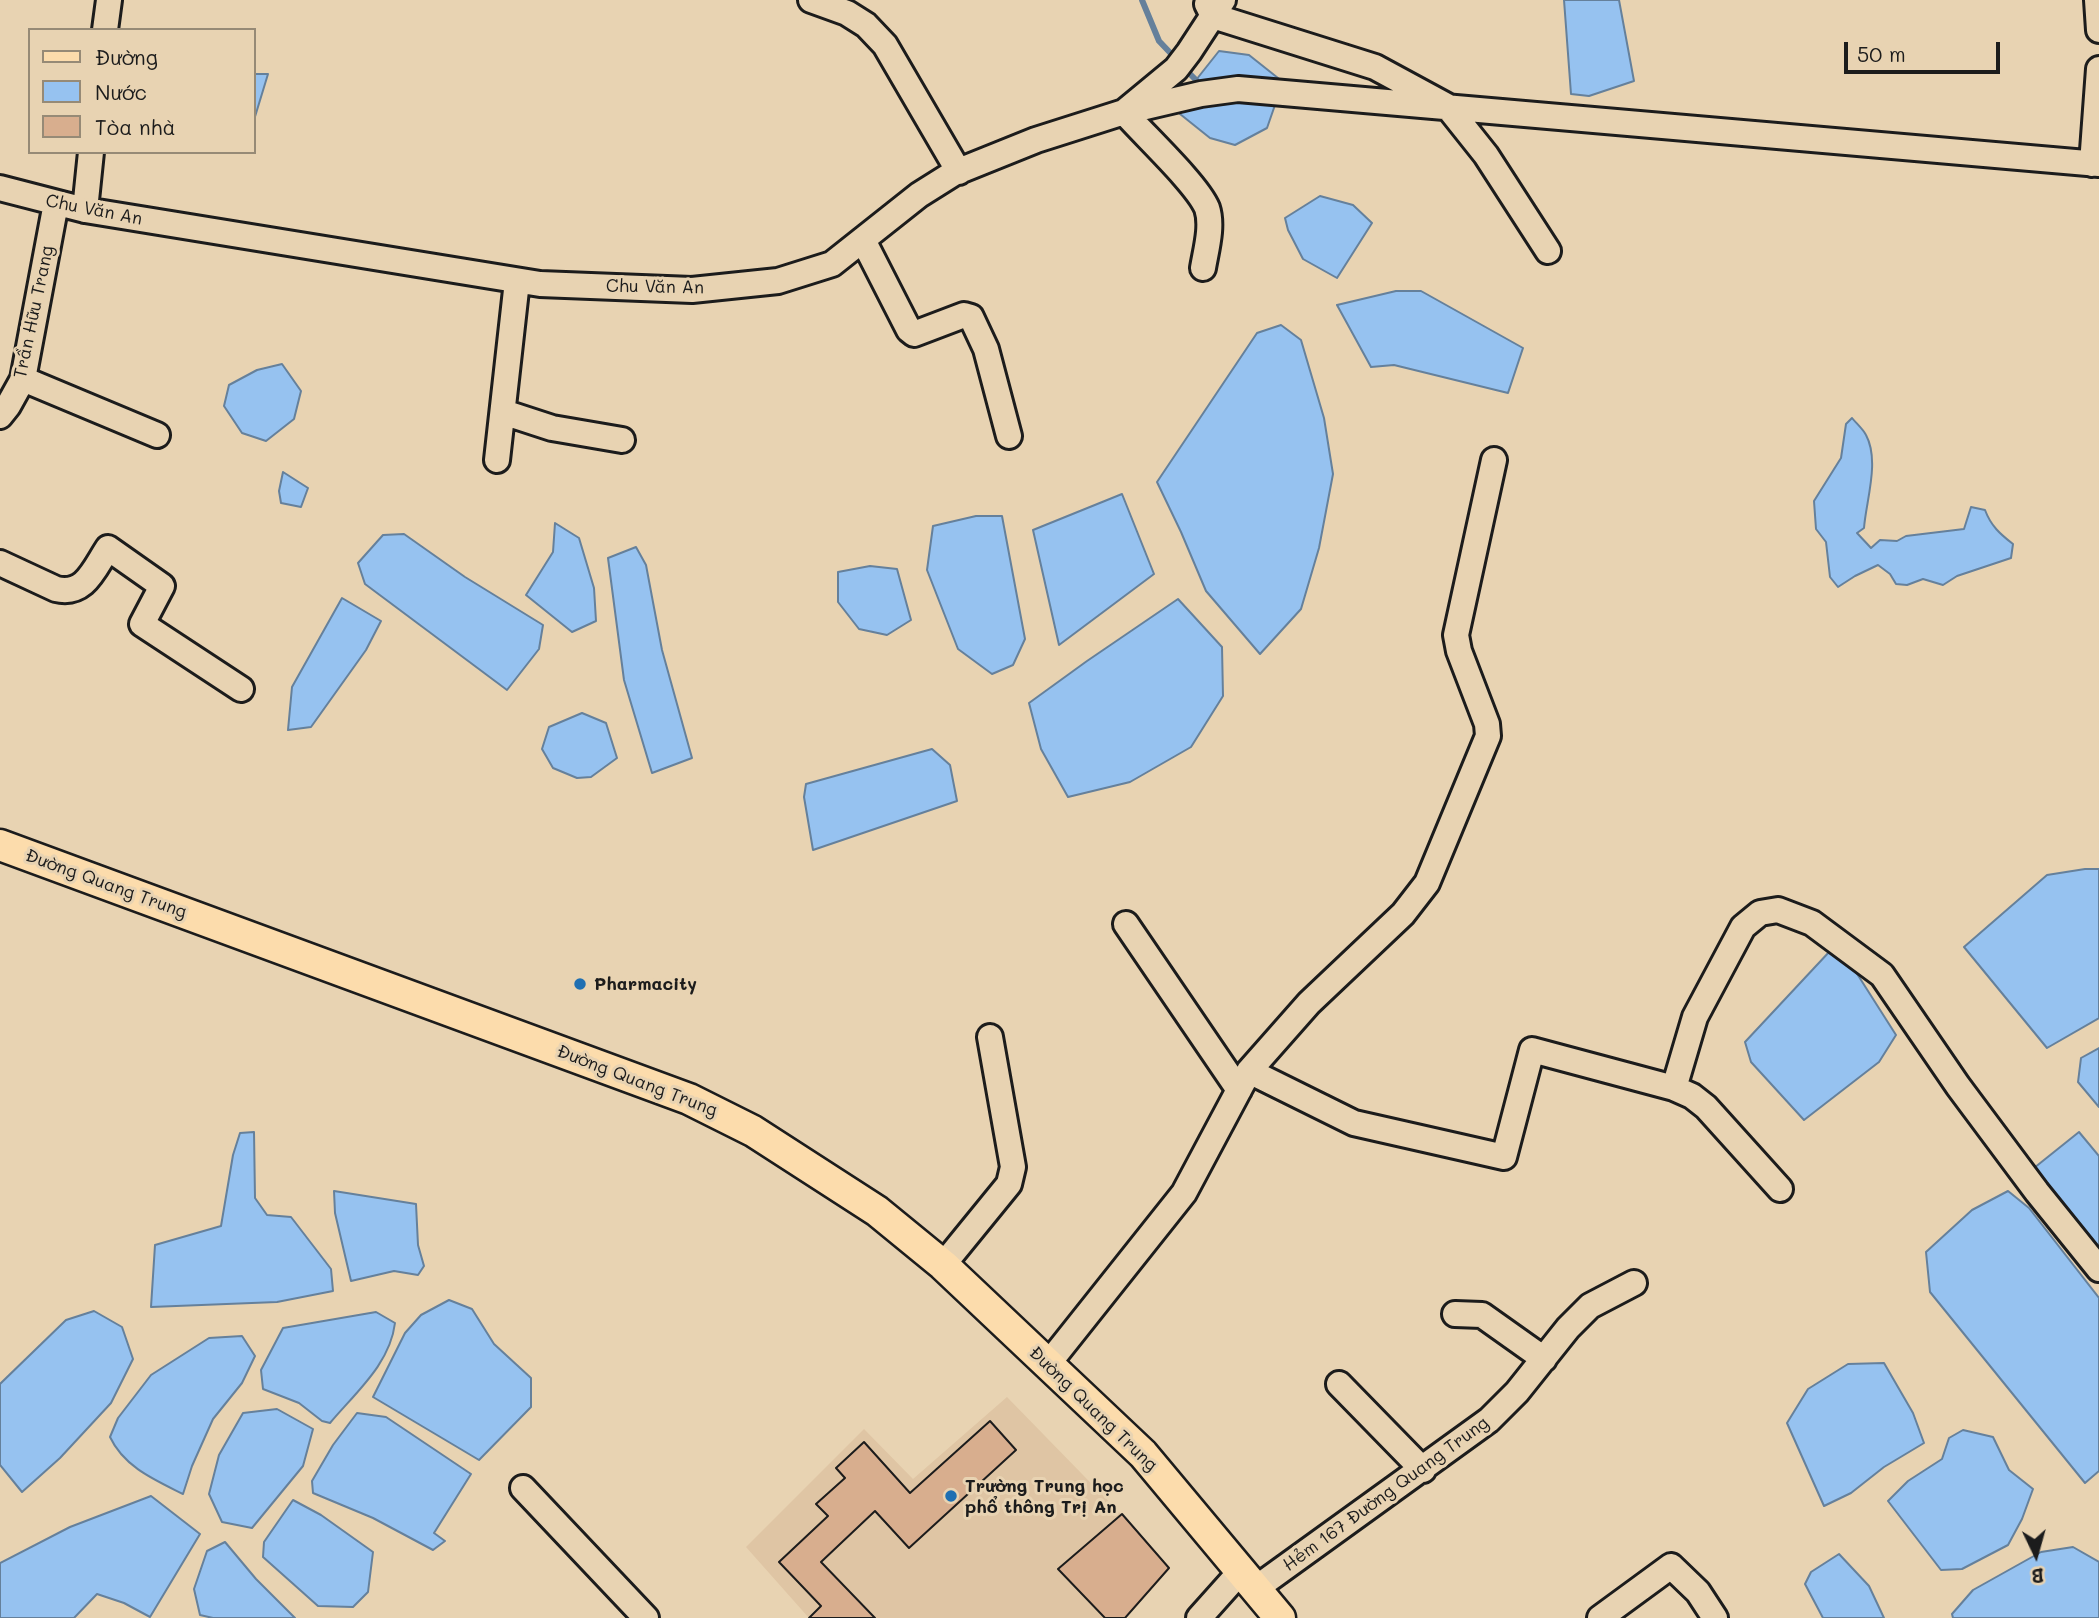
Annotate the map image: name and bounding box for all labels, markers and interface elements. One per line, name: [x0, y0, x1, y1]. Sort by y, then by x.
legend: [28, 28, 256, 154]
scale bar: [1847, 28, 2003, 72]
text: 50 m: [1857, 40, 1906, 67]
text: Đường: [95, 43, 158, 70]
text: Nước: [95, 78, 147, 105]
text: Tòa nhà: [95, 113, 176, 140]
street label: Chu Văn An: [44, 190, 144, 230]
street label: Trần Hữu Trang: [9, 244, 59, 380]
street label: Chu Văn An: [606, 275, 704, 299]
street label: Đường Quang Trung: [22, 845, 190, 923]
place label: Pharmacity: [594, 973, 697, 995]
marker: Pharmacity: [572, 976, 588, 992]
street label: Đường Quang Trung: [554, 1040, 720, 1122]
street label: Đường Quang Trung: [1024, 1342, 1162, 1476]
street label: Hẻm 167 Đường Quang Trung: [1279, 1412, 1493, 1576]
place label: Trường Trung học phổ thông Trị An: [965, 1475, 1124, 1518]
marker: Trường Trung học phổ thông Trị An: [943, 1488, 959, 1504]
north arrow: [2001, 1520, 2071, 1590]
text: B: [2030, 1563, 2045, 1589]

